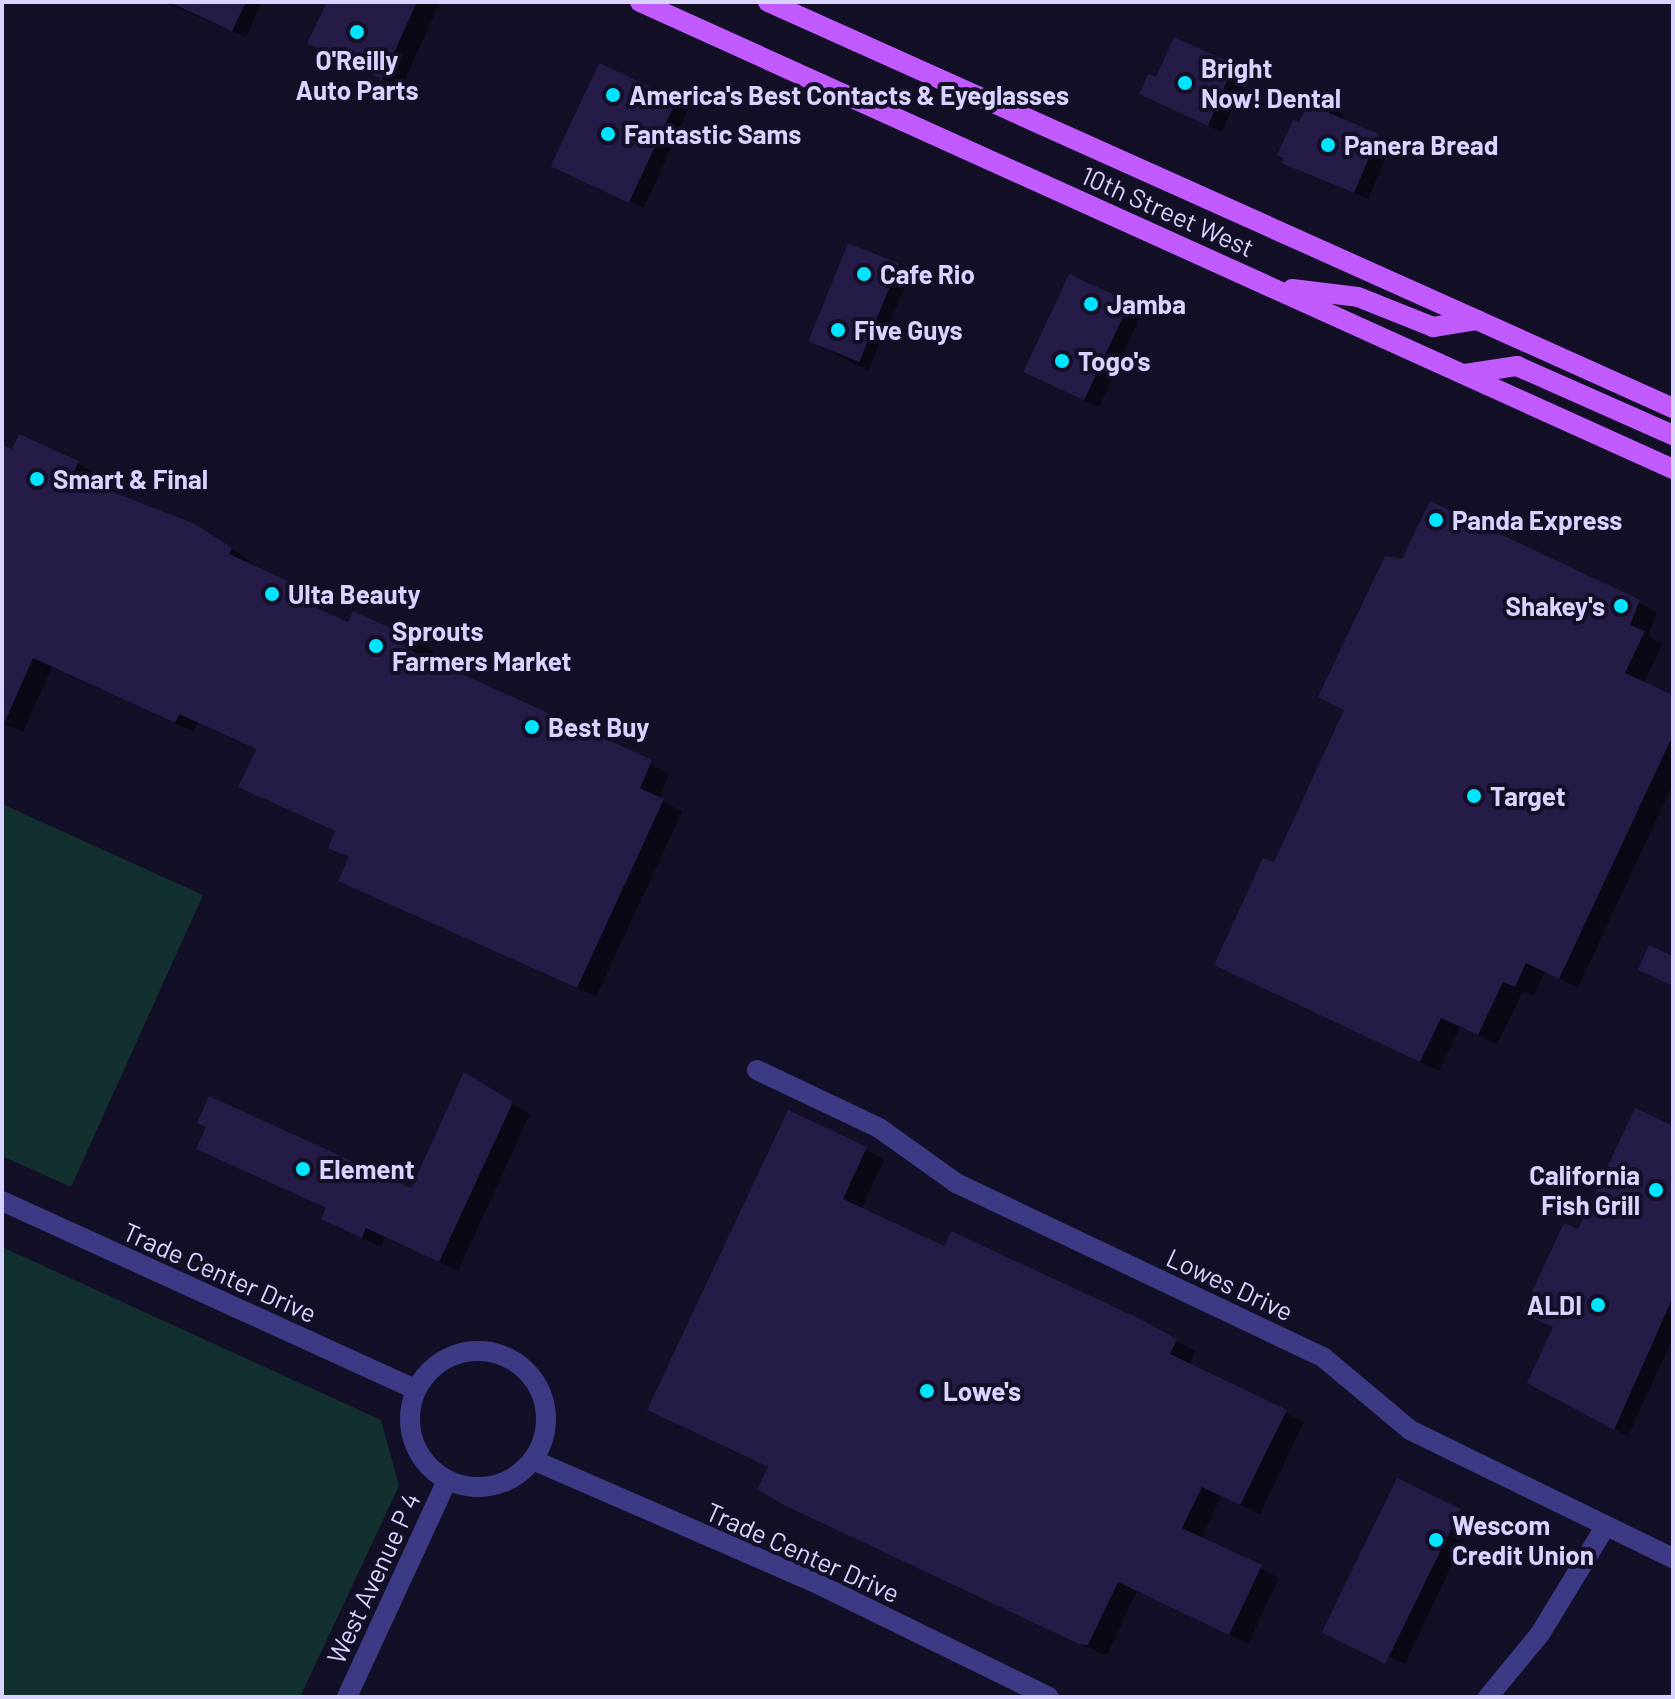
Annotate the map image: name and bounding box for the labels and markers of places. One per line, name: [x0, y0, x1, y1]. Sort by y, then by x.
marker: O'Reilly Auto Parts: [348, 23, 366, 41]
place label: O'Reilly Auto Parts: [295, 44, 419, 106]
place label: Bright Now! Dental: [1201, 52, 1341, 114]
marker: Bright Now! Dental: [1176, 74, 1194, 92]
place label: America's Best Contacts & Eyeglasses: [629, 79, 1069, 111]
marker: America's Best Contacts & Eyeglasses: [604, 86, 622, 104]
place label: Fantastic Sams: [624, 118, 801, 150]
marker: Fantastic Sams: [599, 125, 617, 143]
place label: Panera Bread: [1344, 129, 1498, 161]
marker: Panera Bread: [1319, 136, 1337, 154]
place label: Cafe Rio: [880, 258, 975, 290]
marker: Cafe Rio: [855, 265, 873, 283]
place label: Jamba: [1107, 288, 1186, 320]
marker: Jamba: [1082, 295, 1100, 313]
place label: Five Guys: [854, 314, 963, 346]
marker: Five Guys: [829, 321, 847, 339]
place label: Togo's: [1078, 345, 1151, 377]
marker: Togo's: [1053, 352, 1071, 370]
place label: Smart & Final: [53, 463, 208, 495]
marker: Smart & Final: [28, 470, 46, 488]
place label: Panda Express: [1452, 504, 1622, 536]
marker: Panda Express: [1427, 511, 1445, 529]
place label: Ulta Beauty: [288, 578, 421, 610]
marker: Ulta Beauty: [263, 585, 281, 603]
place label: Shakey's: [1506, 590, 1605, 622]
marker: Shakey's: [1612, 597, 1630, 615]
place label: Sprouts Farmers Market: [392, 615, 572, 676]
marker: Sprouts Farmers Market: [367, 637, 385, 655]
place label: Best Buy: [548, 711, 649, 743]
marker: Best Buy: [523, 718, 541, 736]
place label: Target: [1490, 780, 1566, 812]
marker: Target: [1465, 787, 1483, 805]
place label: Element: [319, 1153, 415, 1185]
place label: California Fish Grill: [1529, 1159, 1640, 1220]
marker: Element: [294, 1160, 312, 1178]
marker: California Fish Grill: [1647, 1181, 1665, 1199]
place label: ALDI: [1527, 1289, 1582, 1321]
marker: ALDI: [1589, 1296, 1607, 1314]
place label: Lowe's: [943, 1375, 1021, 1407]
marker: Lowe's: [918, 1382, 936, 1400]
place label: Wescom Credit Union: [1452, 1509, 1594, 1570]
marker: Wescom Credit Union: [1427, 1531, 1445, 1549]

